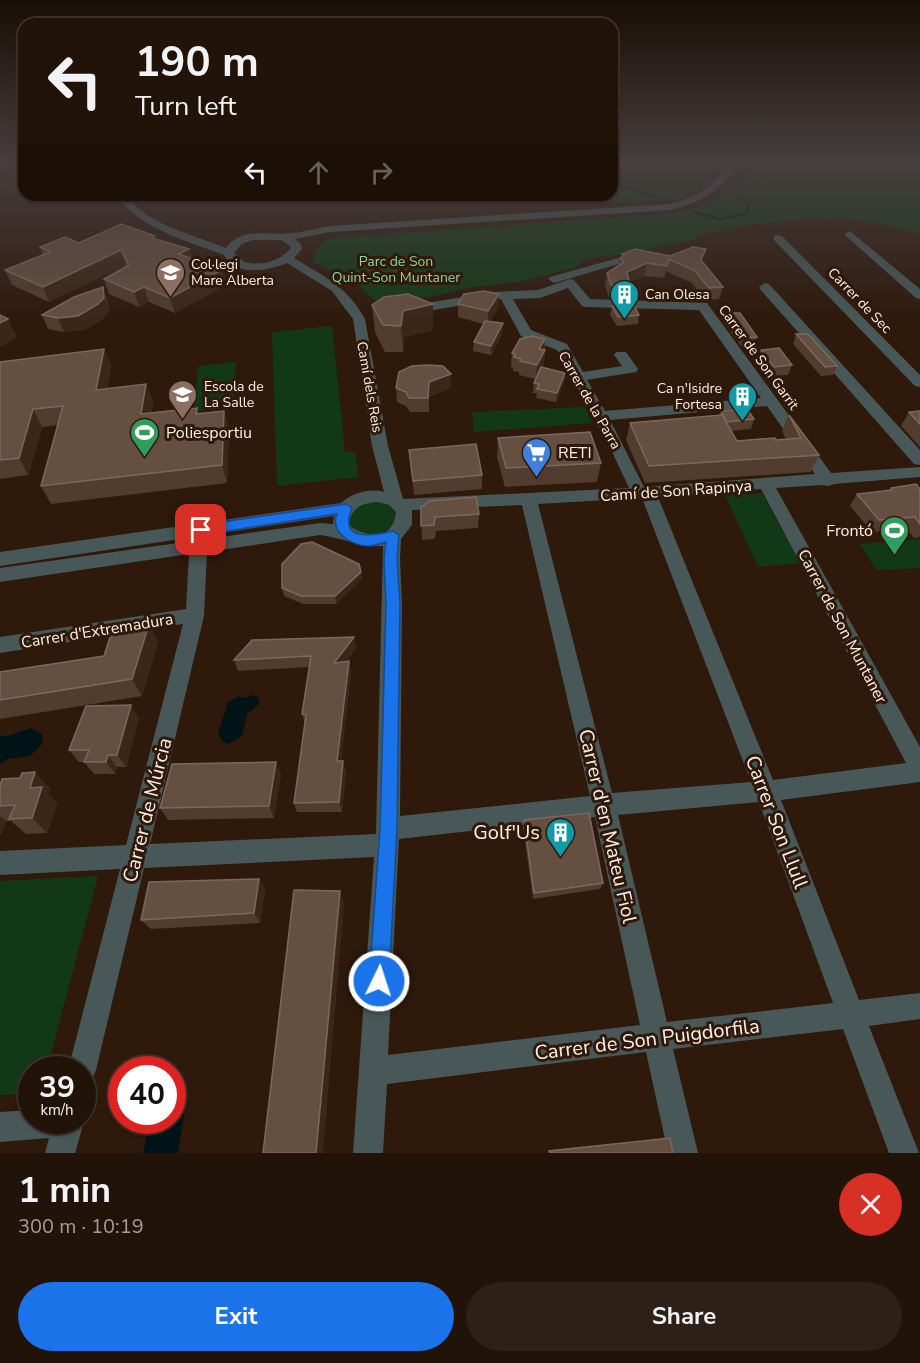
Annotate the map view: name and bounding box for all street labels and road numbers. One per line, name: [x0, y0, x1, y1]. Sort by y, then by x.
street label: Carrer de Sec: [824, 263, 896, 338]
street label: Carrer de Son Garrit: [714, 301, 803, 414]
street label: Camí dels Reis: [352, 340, 387, 434]
street label: Carrer de la Parra: [554, 348, 625, 453]
street label: Camí de Son Rapinya: [599, 475, 753, 507]
street label: Carrer de Son Muntaner: [792, 545, 892, 708]
street label: Carrer d'Extremadura: [20, 608, 175, 654]
street label: Carrer d'en Mateu Fiol: [572, 726, 643, 926]
street label: Carrer de Múrcia: [116, 735, 179, 885]
street label: Carrer Son Llull: [739, 752, 814, 893]
street label: Carrer de Son Puigdorfila: [533, 1012, 761, 1067]

